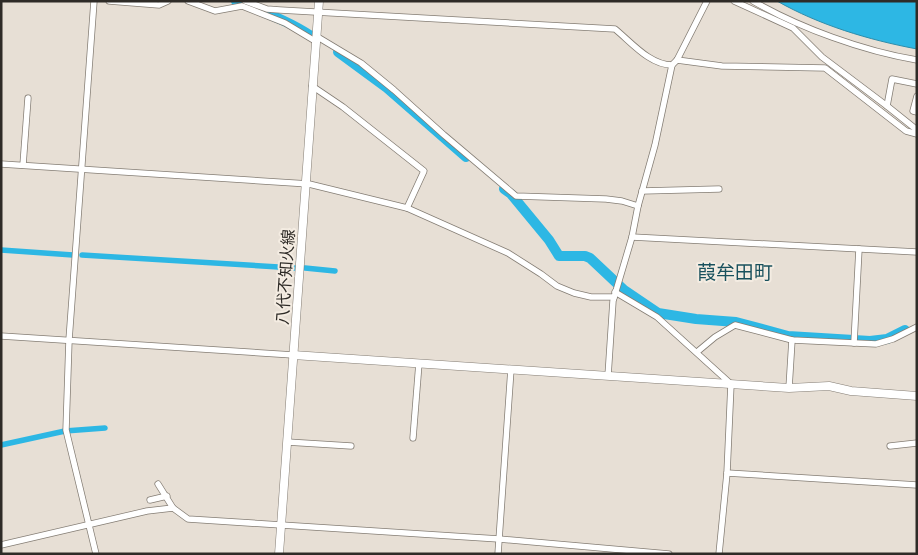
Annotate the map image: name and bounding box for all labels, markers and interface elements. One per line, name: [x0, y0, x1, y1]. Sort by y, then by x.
street label: 八代不知火線: [273, 228, 298, 326]
district label: 葭牟田町: [697, 261, 773, 284]

